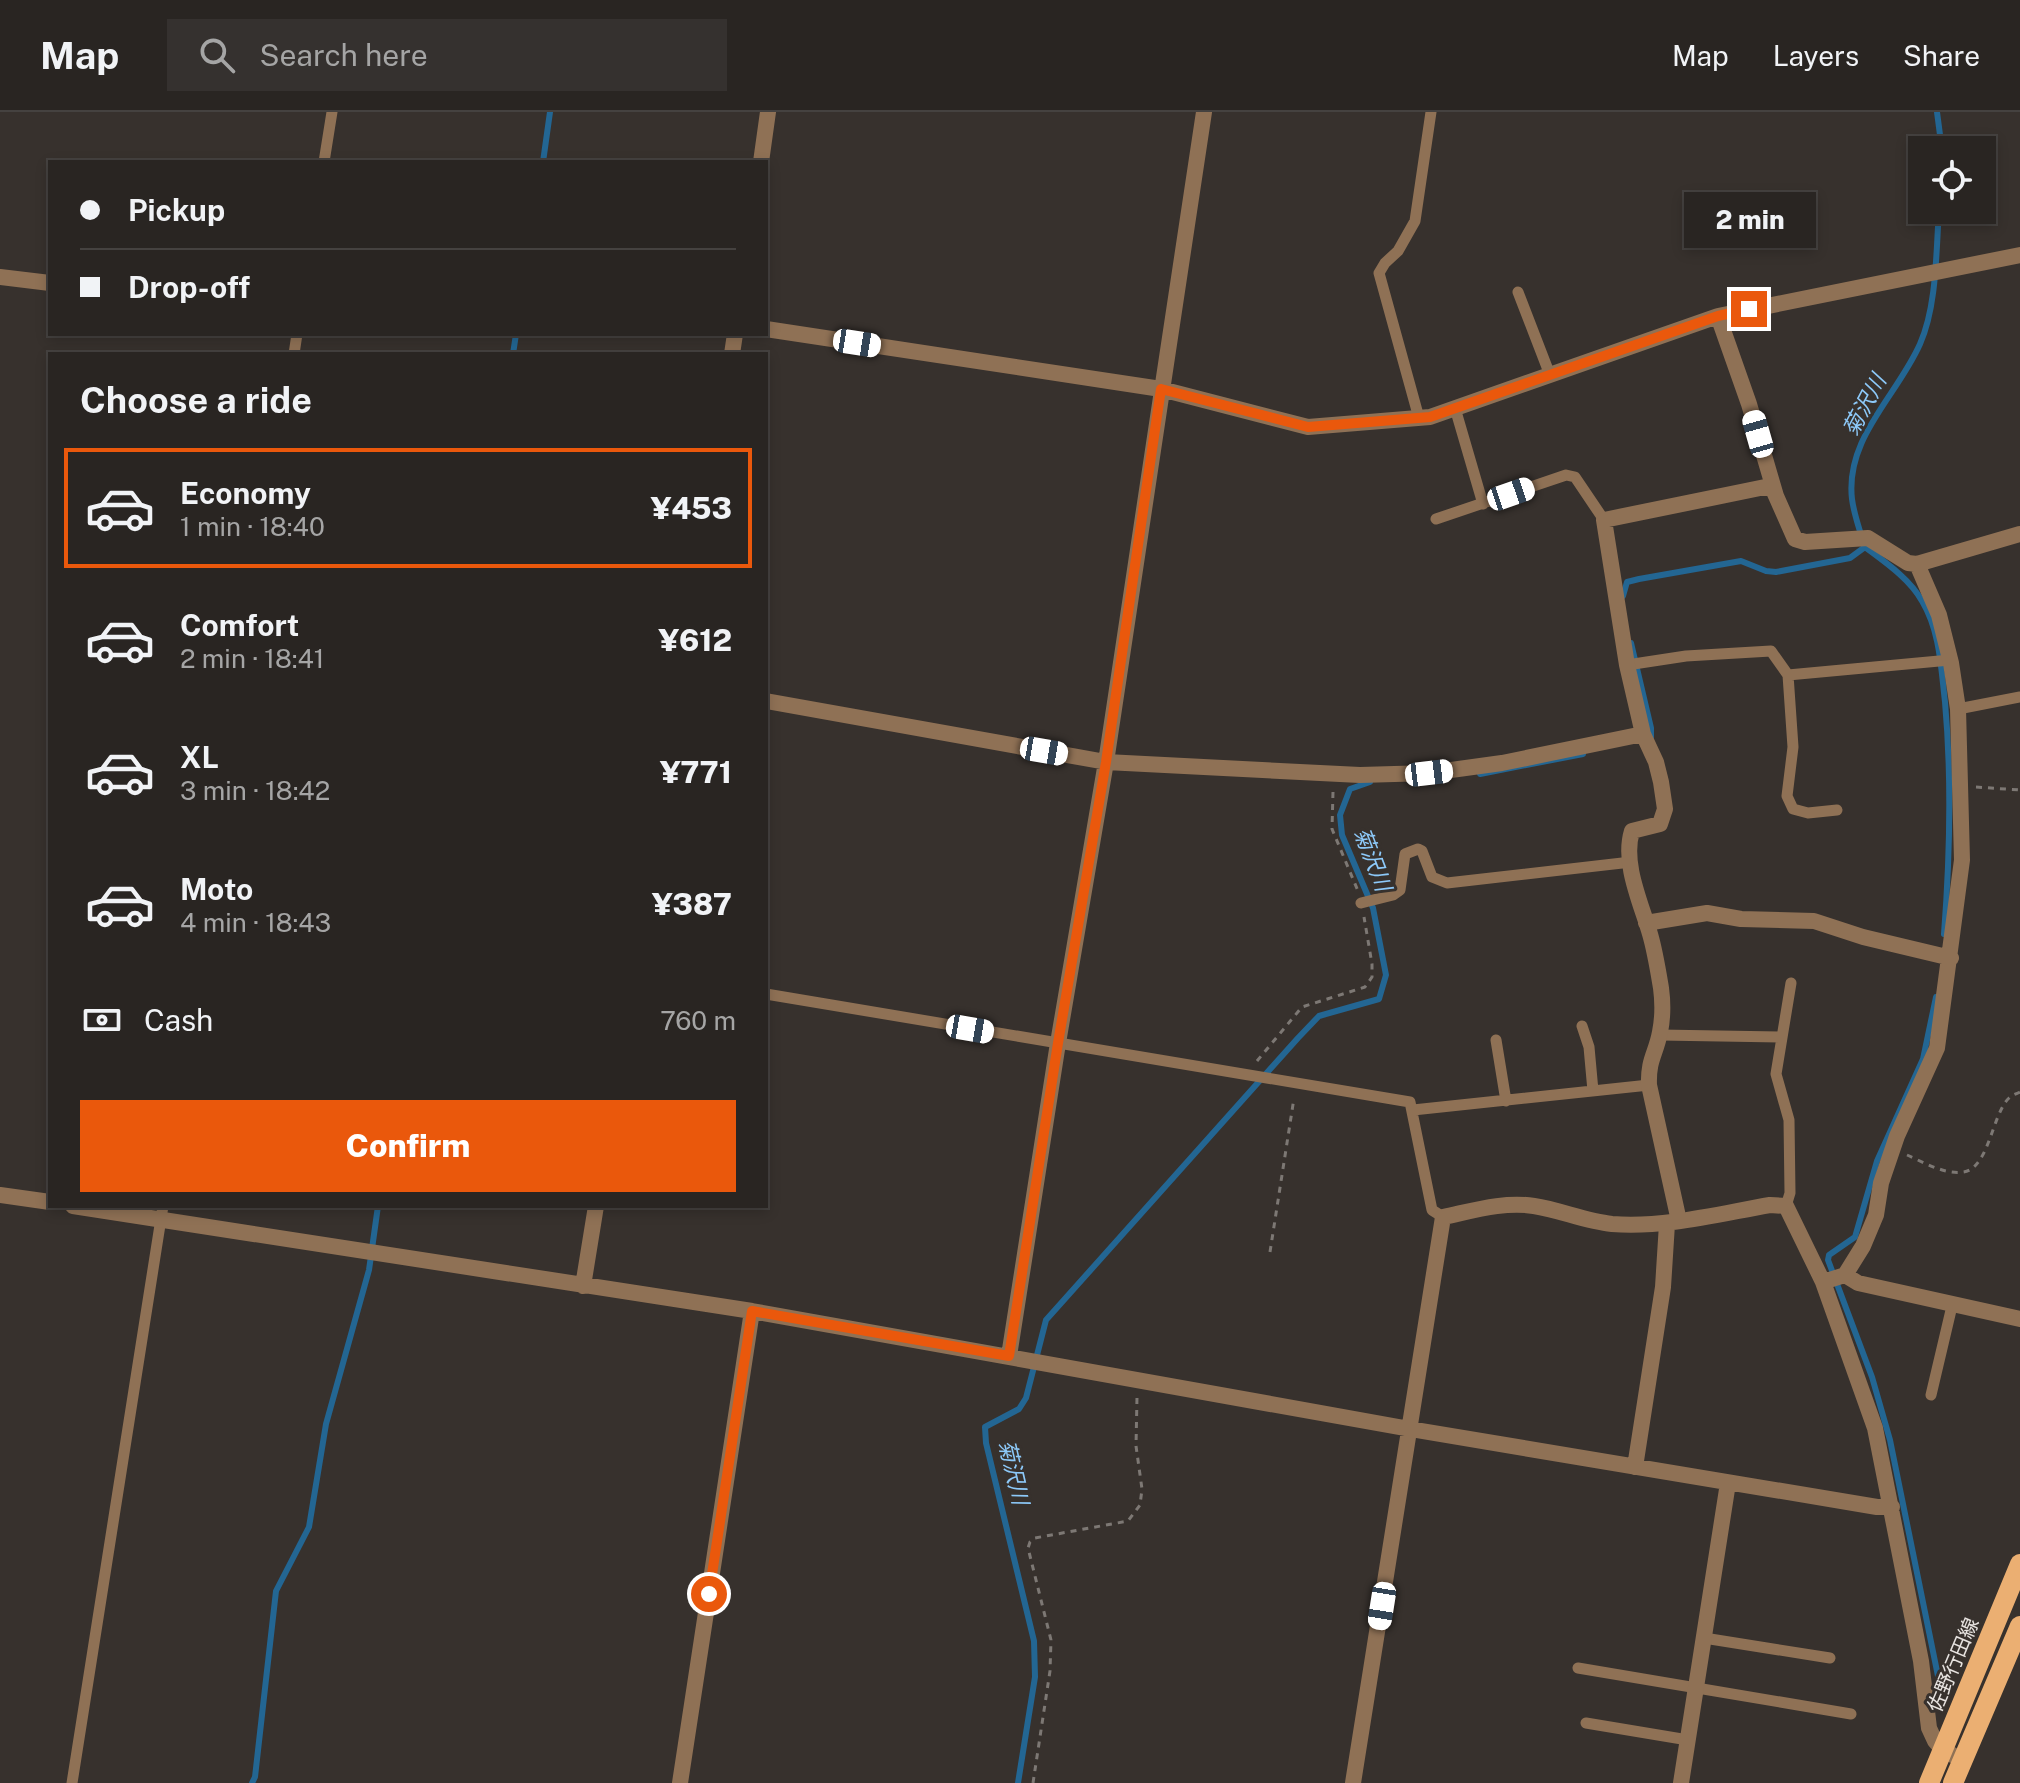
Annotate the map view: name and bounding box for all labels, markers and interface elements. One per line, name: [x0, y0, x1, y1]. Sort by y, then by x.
search box: [167, 19, 727, 91]
text: Map: [40, 33, 119, 78]
icon: search: [195, 33, 239, 77]
text: Search here: [259, 37, 428, 73]
text: Map: [1672, 39, 1729, 72]
text: Layers: [1773, 39, 1859, 72]
text: Share: [1903, 39, 1980, 72]
map controls: [1908, 136, 1996, 224]
button: locate: [1908, 136, 1996, 224]
text: Pickup: [128, 192, 225, 228]
callout: 2 min: [1683, 193, 1815, 249]
text: 2 min: [1715, 204, 1785, 235]
text: Drop-off: [128, 269, 250, 305]
route end: [1731, 291, 1767, 327]
car: [831, 327, 883, 359]
water label: 菊沢川: [1837, 368, 1892, 440]
text: Choose a ride: [80, 379, 312, 421]
car: [1740, 408, 1776, 460]
icon: car: [84, 472, 156, 544]
text: Economy: [180, 475, 311, 511]
car: [1484, 475, 1538, 513]
text: ¥453: [651, 490, 732, 526]
text: 1 min · 18:40: [180, 511, 325, 542]
icon: car: [84, 604, 156, 676]
text: Comfort: [180, 607, 299, 643]
text: ¥612: [659, 622, 732, 658]
text: 2 min · 18:41: [180, 643, 324, 674]
car: [1018, 735, 1070, 767]
icon: car: [84, 736, 156, 808]
text: XL: [180, 739, 219, 775]
text: ¥771: [660, 754, 732, 790]
car: [1404, 758, 1454, 788]
text: 3 min · 18:42: [180, 775, 330, 806]
water label: 菊沢川: [1349, 824, 1398, 896]
icon: car: [84, 868, 156, 940]
text: Moto: [180, 871, 253, 907]
text: ¥387: [652, 886, 732, 922]
text: 4 min · 18:43: [180, 907, 331, 938]
icon: cash: [80, 998, 124, 1042]
text: Cash: [144, 1002, 213, 1038]
text: 760 m: [660, 1005, 736, 1036]
car: [944, 1013, 996, 1045]
button: Confirm: [80, 1100, 736, 1192]
water label: 菊沢川: [994, 1437, 1035, 1509]
route start: [691, 1576, 727, 1612]
car: [1366, 1580, 1398, 1632]
street label: 佐野行田線: [1922, 1614, 1984, 1716]

